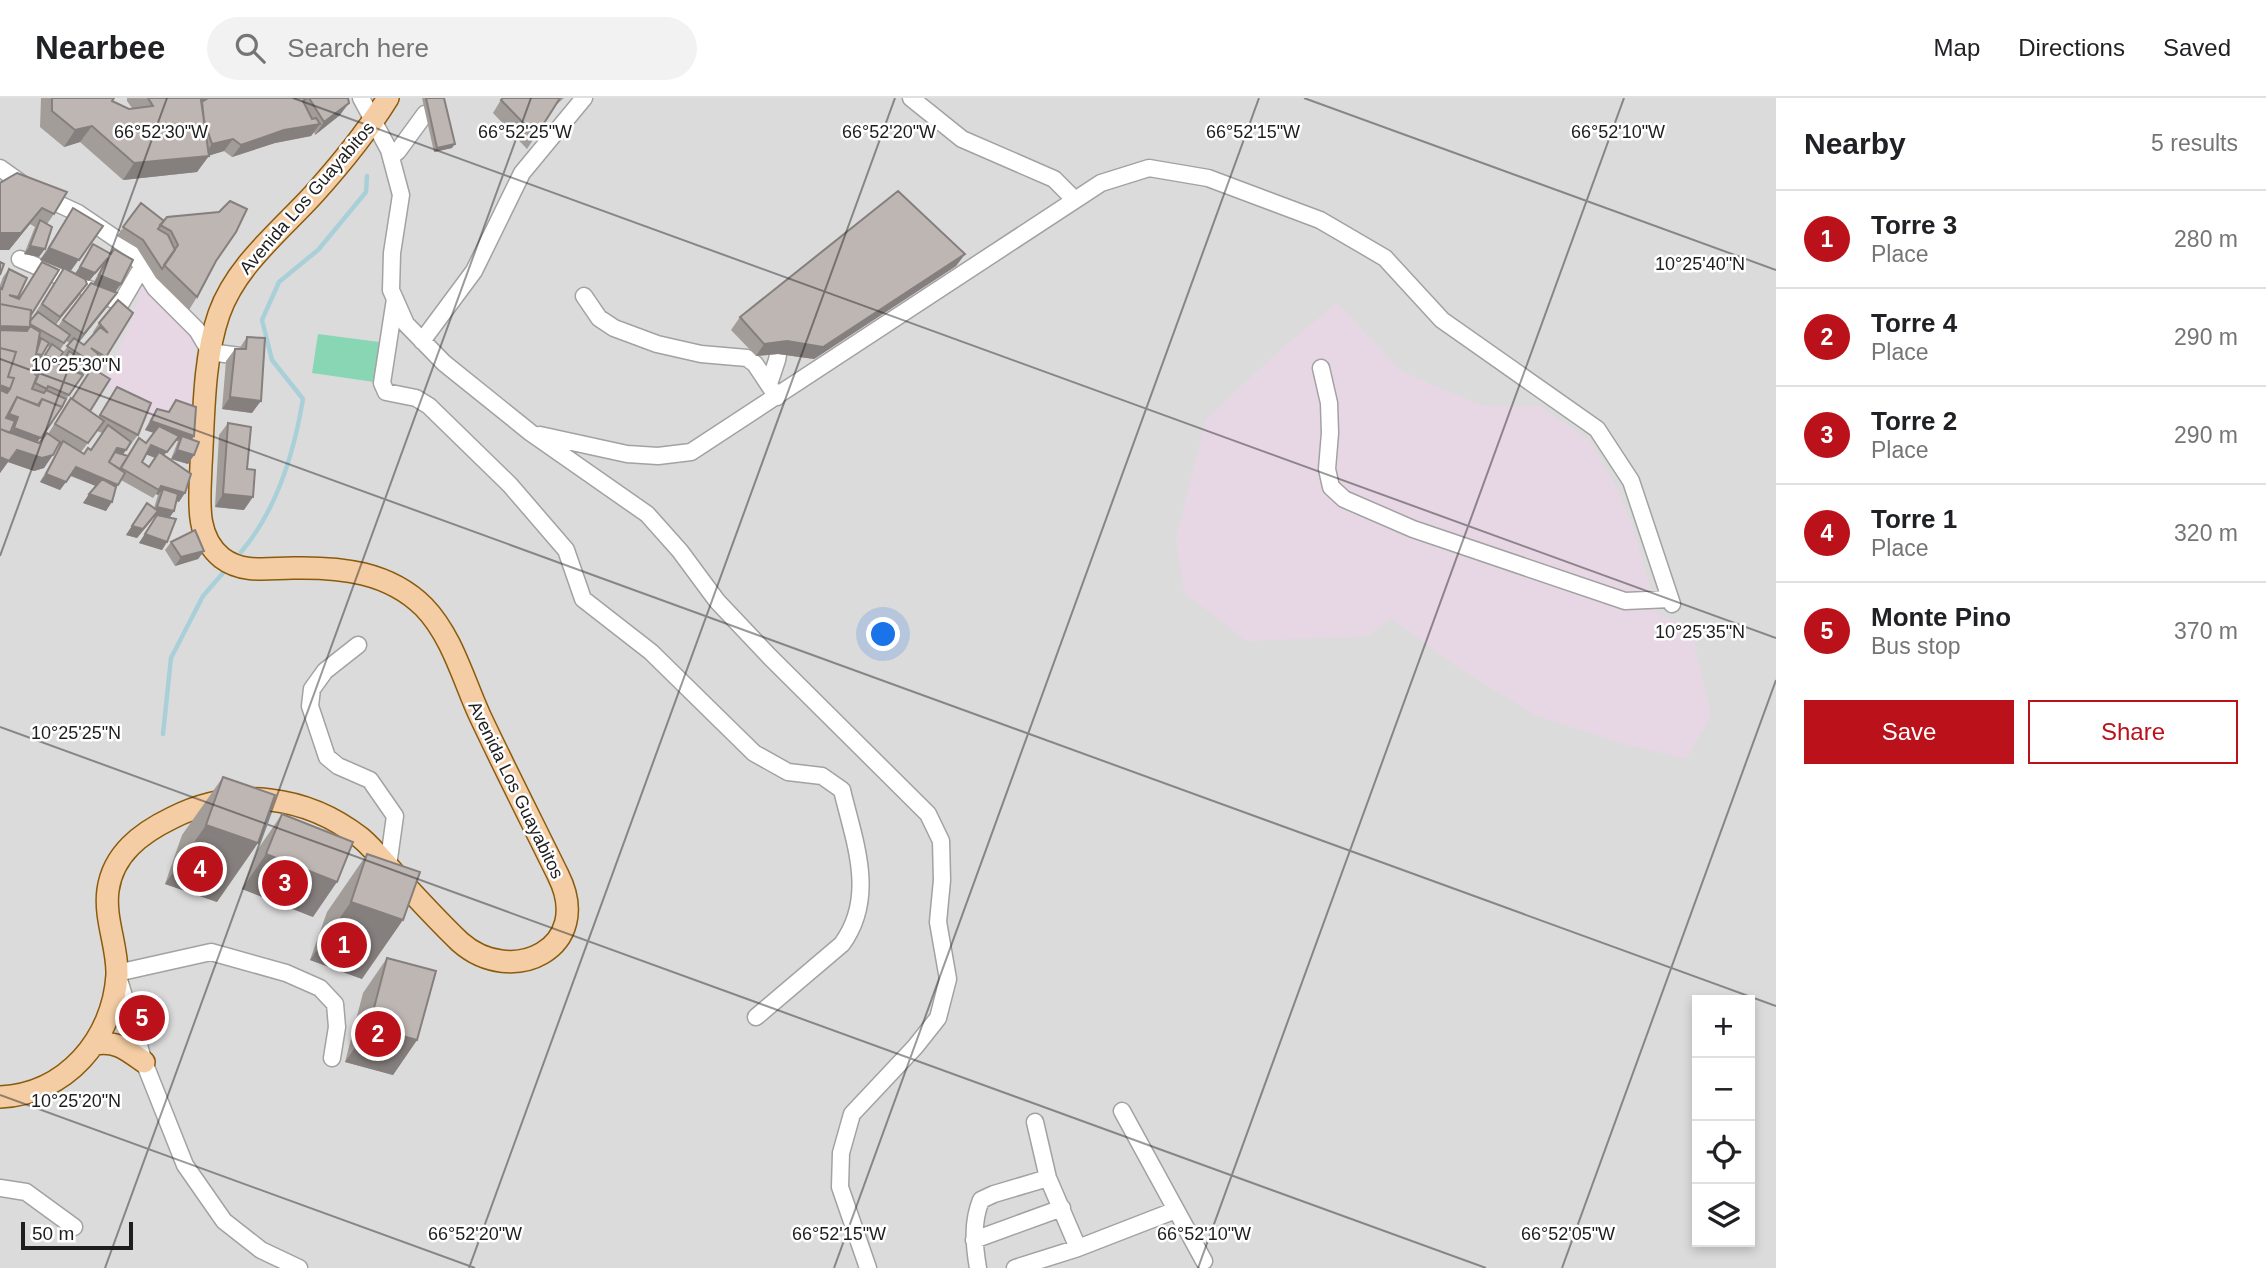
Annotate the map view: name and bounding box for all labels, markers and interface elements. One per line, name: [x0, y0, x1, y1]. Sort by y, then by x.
search box: [207, 17, 697, 80]
text: Nearbee: [35, 29, 165, 66]
icon: search: [231, 29, 269, 67]
text: Search here: [287, 33, 429, 63]
text: Map: [1934, 34, 1980, 61]
text: Directions: [2018, 34, 2125, 61]
text: Saved: [2163, 34, 2231, 61]
street label: Avenida Los Guayabitos: [236, 118, 378, 278]
text: 66°52'30"W: [114, 122, 208, 142]
text: 66°52'25"W: [478, 122, 572, 142]
text: 66°52'20"W: [842, 122, 936, 142]
text: 66°52'15"W: [1206, 122, 1300, 142]
text: 66°52'10"W: [1571, 122, 1665, 142]
text: Nearby: [1804, 127, 1906, 160]
text: 5 results: [2151, 130, 2238, 156]
text: Torre 3: [1871, 210, 1957, 240]
text: 1: [1821, 226, 1833, 252]
text: 280 m: [2174, 226, 2238, 252]
text: Place: [1871, 241, 1929, 267]
text: 10°25'40"N: [1655, 254, 1745, 274]
text: Torre 4: [1871, 308, 1957, 338]
text: 2: [1821, 324, 1833, 350]
text: 290 m: [2174, 324, 2238, 350]
text: Place: [1871, 339, 1929, 365]
text: 10°25'30"N: [31, 355, 121, 375]
text: Torre 2: [1871, 406, 1957, 436]
text: 3: [1821, 422, 1833, 448]
text: 290 m: [2174, 422, 2238, 448]
text: Place: [1871, 437, 1929, 463]
text: Torre 1: [1871, 504, 1957, 534]
text: 4: [1821, 520, 1833, 546]
text: 320 m: [2174, 520, 2238, 546]
text: Place: [1871, 535, 1929, 561]
text: Monte Pino: [1871, 602, 2011, 632]
your location: [866, 617, 900, 651]
text: 5: [1821, 618, 1833, 644]
text: 370 m: [2174, 618, 2238, 644]
text: 10°25'35"N: [1655, 622, 1745, 642]
text: Bus stop: [1871, 633, 1961, 659]
street label: Avenida Los Guayabitos: [464, 698, 568, 882]
button: Save: [1804, 700, 2014, 764]
button: Share: [2028, 700, 2238, 764]
text: 10°25'25"N: [31, 723, 121, 743]
pin: 4: [177, 843, 223, 895]
pin: 3: [262, 857, 308, 909]
pin: 1: [321, 919, 367, 971]
pin: 5: [119, 992, 165, 1044]
map controls: [1692, 995, 1755, 1247]
button: +: [1692, 995, 1755, 1058]
pin: 2: [355, 1008, 401, 1060]
button: −: [1692, 1058, 1755, 1121]
text: 10°25'20"N: [31, 1091, 121, 1111]
button: locate: [1692, 1121, 1755, 1184]
button: layers: [1692, 1184, 1755, 1247]
scale bar: [21, 1219, 133, 1251]
text: 50 m: [32, 1223, 74, 1244]
text: 66°52'20"W: [428, 1224, 522, 1244]
text: 66°52'15"W: [792, 1224, 886, 1244]
text: 66°52'10"W: [1157, 1224, 1251, 1244]
text: 66°52'05"W: [1521, 1224, 1615, 1244]

